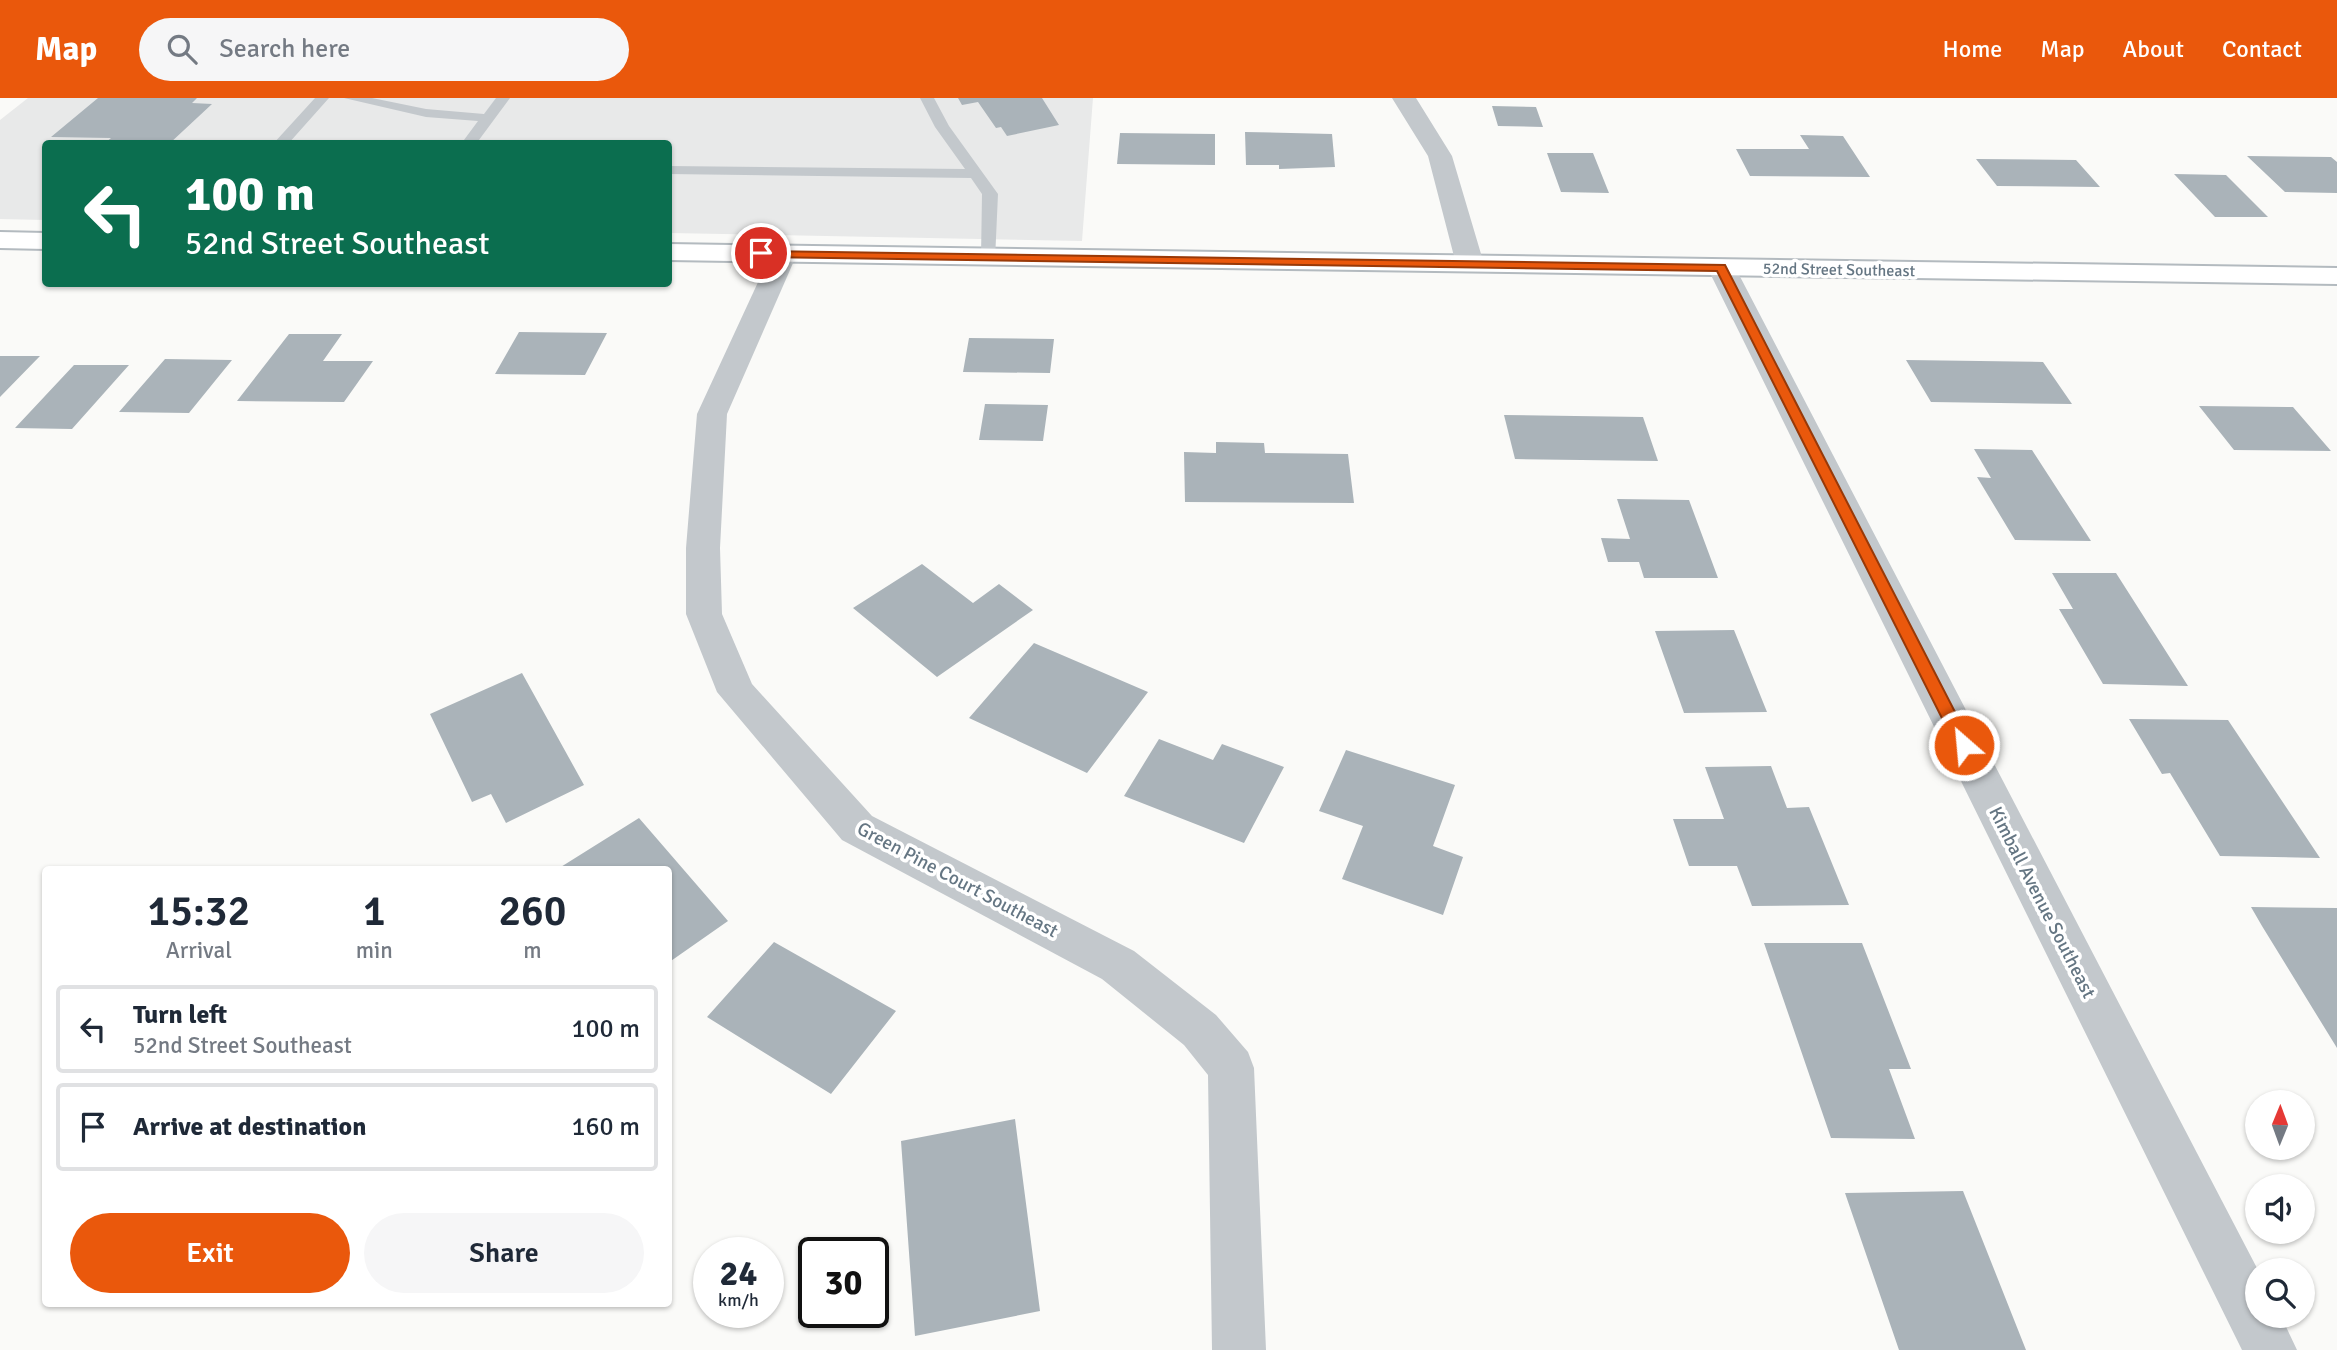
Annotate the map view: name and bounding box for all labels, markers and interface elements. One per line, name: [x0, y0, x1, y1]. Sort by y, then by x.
search box: [139, 18, 629, 81]
text: Map: [35, 29, 97, 70]
icon: search: [163, 30, 201, 68]
text: Search here: [219, 33, 350, 65]
text: Home: [1942, 34, 2002, 64]
text: Map: [2040, 34, 2085, 64]
text: About: [2123, 34, 2184, 64]
text: Contact: [2222, 34, 2302, 64]
text: 100 m: [185, 164, 315, 224]
icon: left: [70, 168, 161, 259]
pin: [731, 223, 791, 283]
text: 52nd Street Southeast: [185, 224, 489, 263]
icon: arrive: [742, 234, 780, 272]
street label: 52nd Street Southeast: [1763, 259, 1916, 281]
position arrow: [1927, 708, 2001, 782]
street label: Kimball Avenue Southeast: [1983, 803, 2101, 1003]
street label: Green Pine Court Southeast: [853, 817, 1062, 943]
text: 15:32: [148, 886, 250, 937]
text: 1: [363, 886, 386, 937]
text: 260: [498, 886, 566, 937]
text: Arrival: [166, 936, 232, 965]
text: min: [356, 936, 393, 965]
text: m: [523, 936, 542, 965]
text: Turn left: [133, 999, 227, 1031]
icon: left: [74, 1010, 112, 1048]
text: 100 m: [571, 1013, 640, 1045]
text: 52nd Street Southeast: [133, 1031, 352, 1060]
north arrow: [2245, 1090, 2315, 1160]
map controls: [2245, 1090, 2315, 1328]
icon: arrive: [74, 1108, 112, 1146]
text: Arrive at destination: [133, 1111, 366, 1143]
text: 160 m: [571, 1111, 640, 1143]
button: sound: [2245, 1174, 2315, 1244]
button: Exit: [70, 1213, 350, 1293]
button: Share: [364, 1213, 644, 1293]
speed limit sign: 30: [798, 1237, 889, 1328]
text: 24: [720, 1252, 757, 1295]
button: search: [2245, 1258, 2315, 1328]
text: km/h: [718, 1289, 759, 1311]

